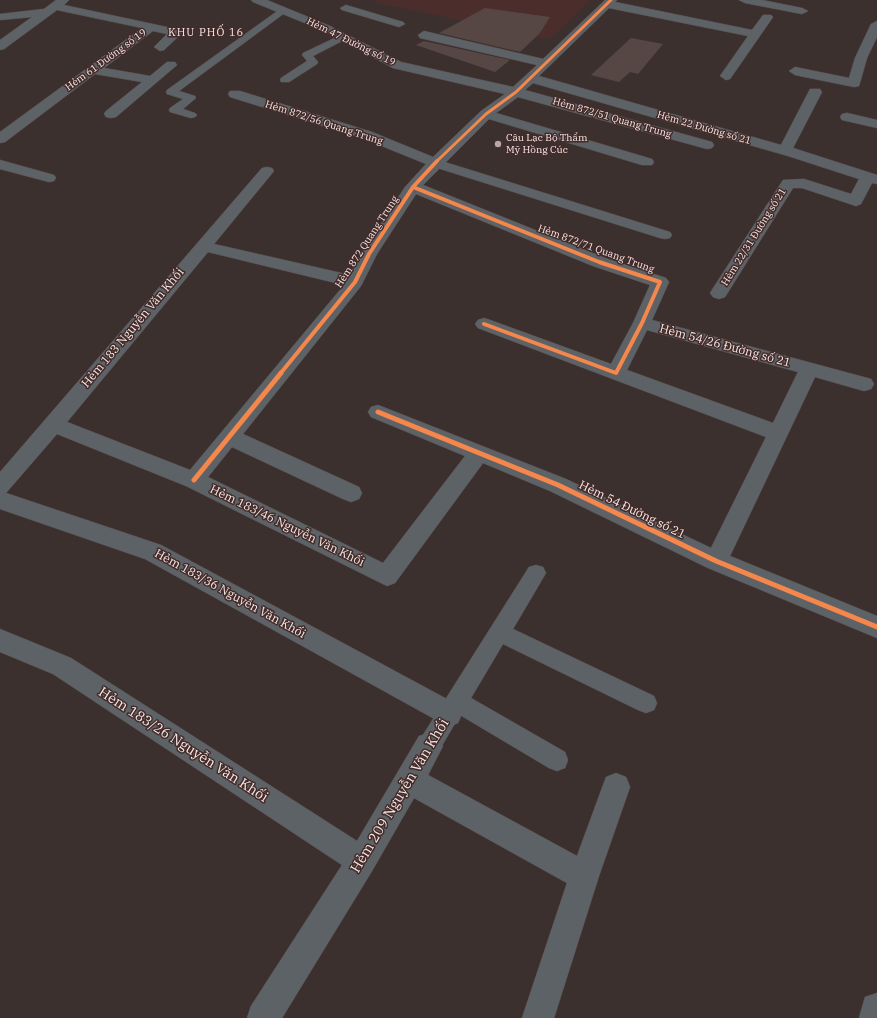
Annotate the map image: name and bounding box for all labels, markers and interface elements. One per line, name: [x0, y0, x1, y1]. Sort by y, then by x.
street label: Hẻm 47 Đường số 19: [305, 15, 397, 69]
district label: KHU PHỐ 16: [168, 26, 244, 40]
street label: Hẻm 61 Đường số 19: [63, 27, 149, 93]
street label: Hẻm 872/51 Quang Trung: [551, 95, 673, 141]
street label: Hẻm 872/56 Quang Trung: [264, 98, 384, 148]
street label: Hẻm 22 Đường số 21: [656, 109, 752, 147]
place label: Câu Lạc Bộ Thẩm Mỹ Hồng Cúc: [506, 132, 588, 156]
marker: Câu Lạc Bộ Thẩm Mỹ Hồng Cúc: [493, 139, 503, 149]
street label: Hẻm 22/31 Đường số 21: [719, 186, 789, 288]
street label: Hẻm 872 Quang Trung: [333, 194, 401, 290]
street label: Hẻm 872/71 Quang Trung: [536, 222, 656, 276]
street label: Hẻm 183 Nguyễn Văn Khối: [79, 265, 187, 391]
street label: Hẻm 54/26 Đường số 21: [658, 322, 792, 370]
street label: Hẻm 54 Đường số 21: [576, 478, 688, 542]
street label: Hẻm 183/46 Nguyễn Văn Khối: [207, 482, 367, 570]
street label: Hẻm 183/36 Nguyễn Văn Khối: [152, 546, 308, 642]
street label: Hẻm 183/26 Nguyễn Văn Khối: [95, 684, 271, 806]
street label: Hẻm 209 Nguyễn Văn Khối: [347, 716, 453, 876]

